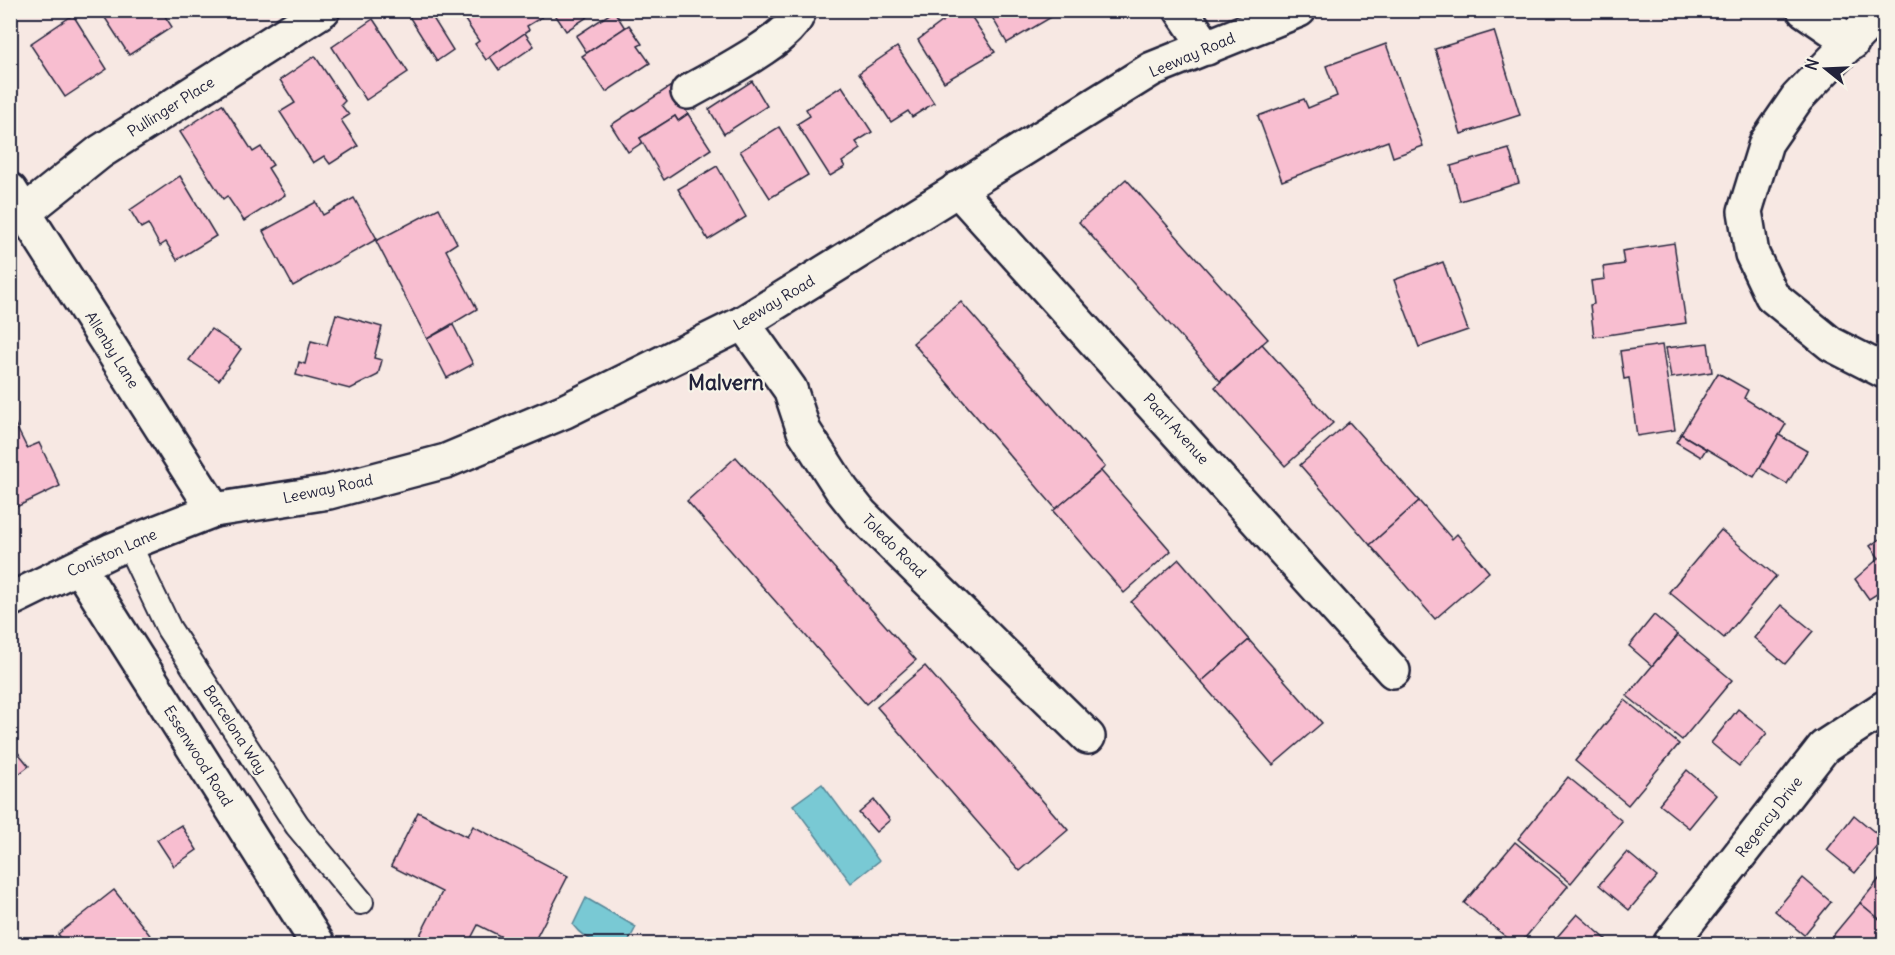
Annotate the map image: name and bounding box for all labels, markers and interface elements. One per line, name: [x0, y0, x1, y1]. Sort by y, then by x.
street label: Leeway Road: [1146, 28, 1238, 81]
north arrow: [1796, 39, 1856, 99]
text: N: [1801, 56, 1823, 73]
street label: Pullinger Place: [124, 72, 218, 141]
street label: Leeway Road: [730, 271, 818, 334]
street label: Allenby Lane: [81, 308, 144, 392]
district label: Malvern: [688, 369, 764, 396]
street label: Paarl Avenue: [1140, 389, 1213, 468]
street label: Leeway Road: [281, 470, 375, 507]
street label: Toledo Road: [858, 510, 930, 582]
street label: Coniston Lane: [64, 524, 160, 581]
street label: Barcelona Way: [200, 682, 271, 778]
street label: Essenwood Road: [160, 702, 237, 810]
street label: Regency Drive: [1731, 772, 1806, 861]

